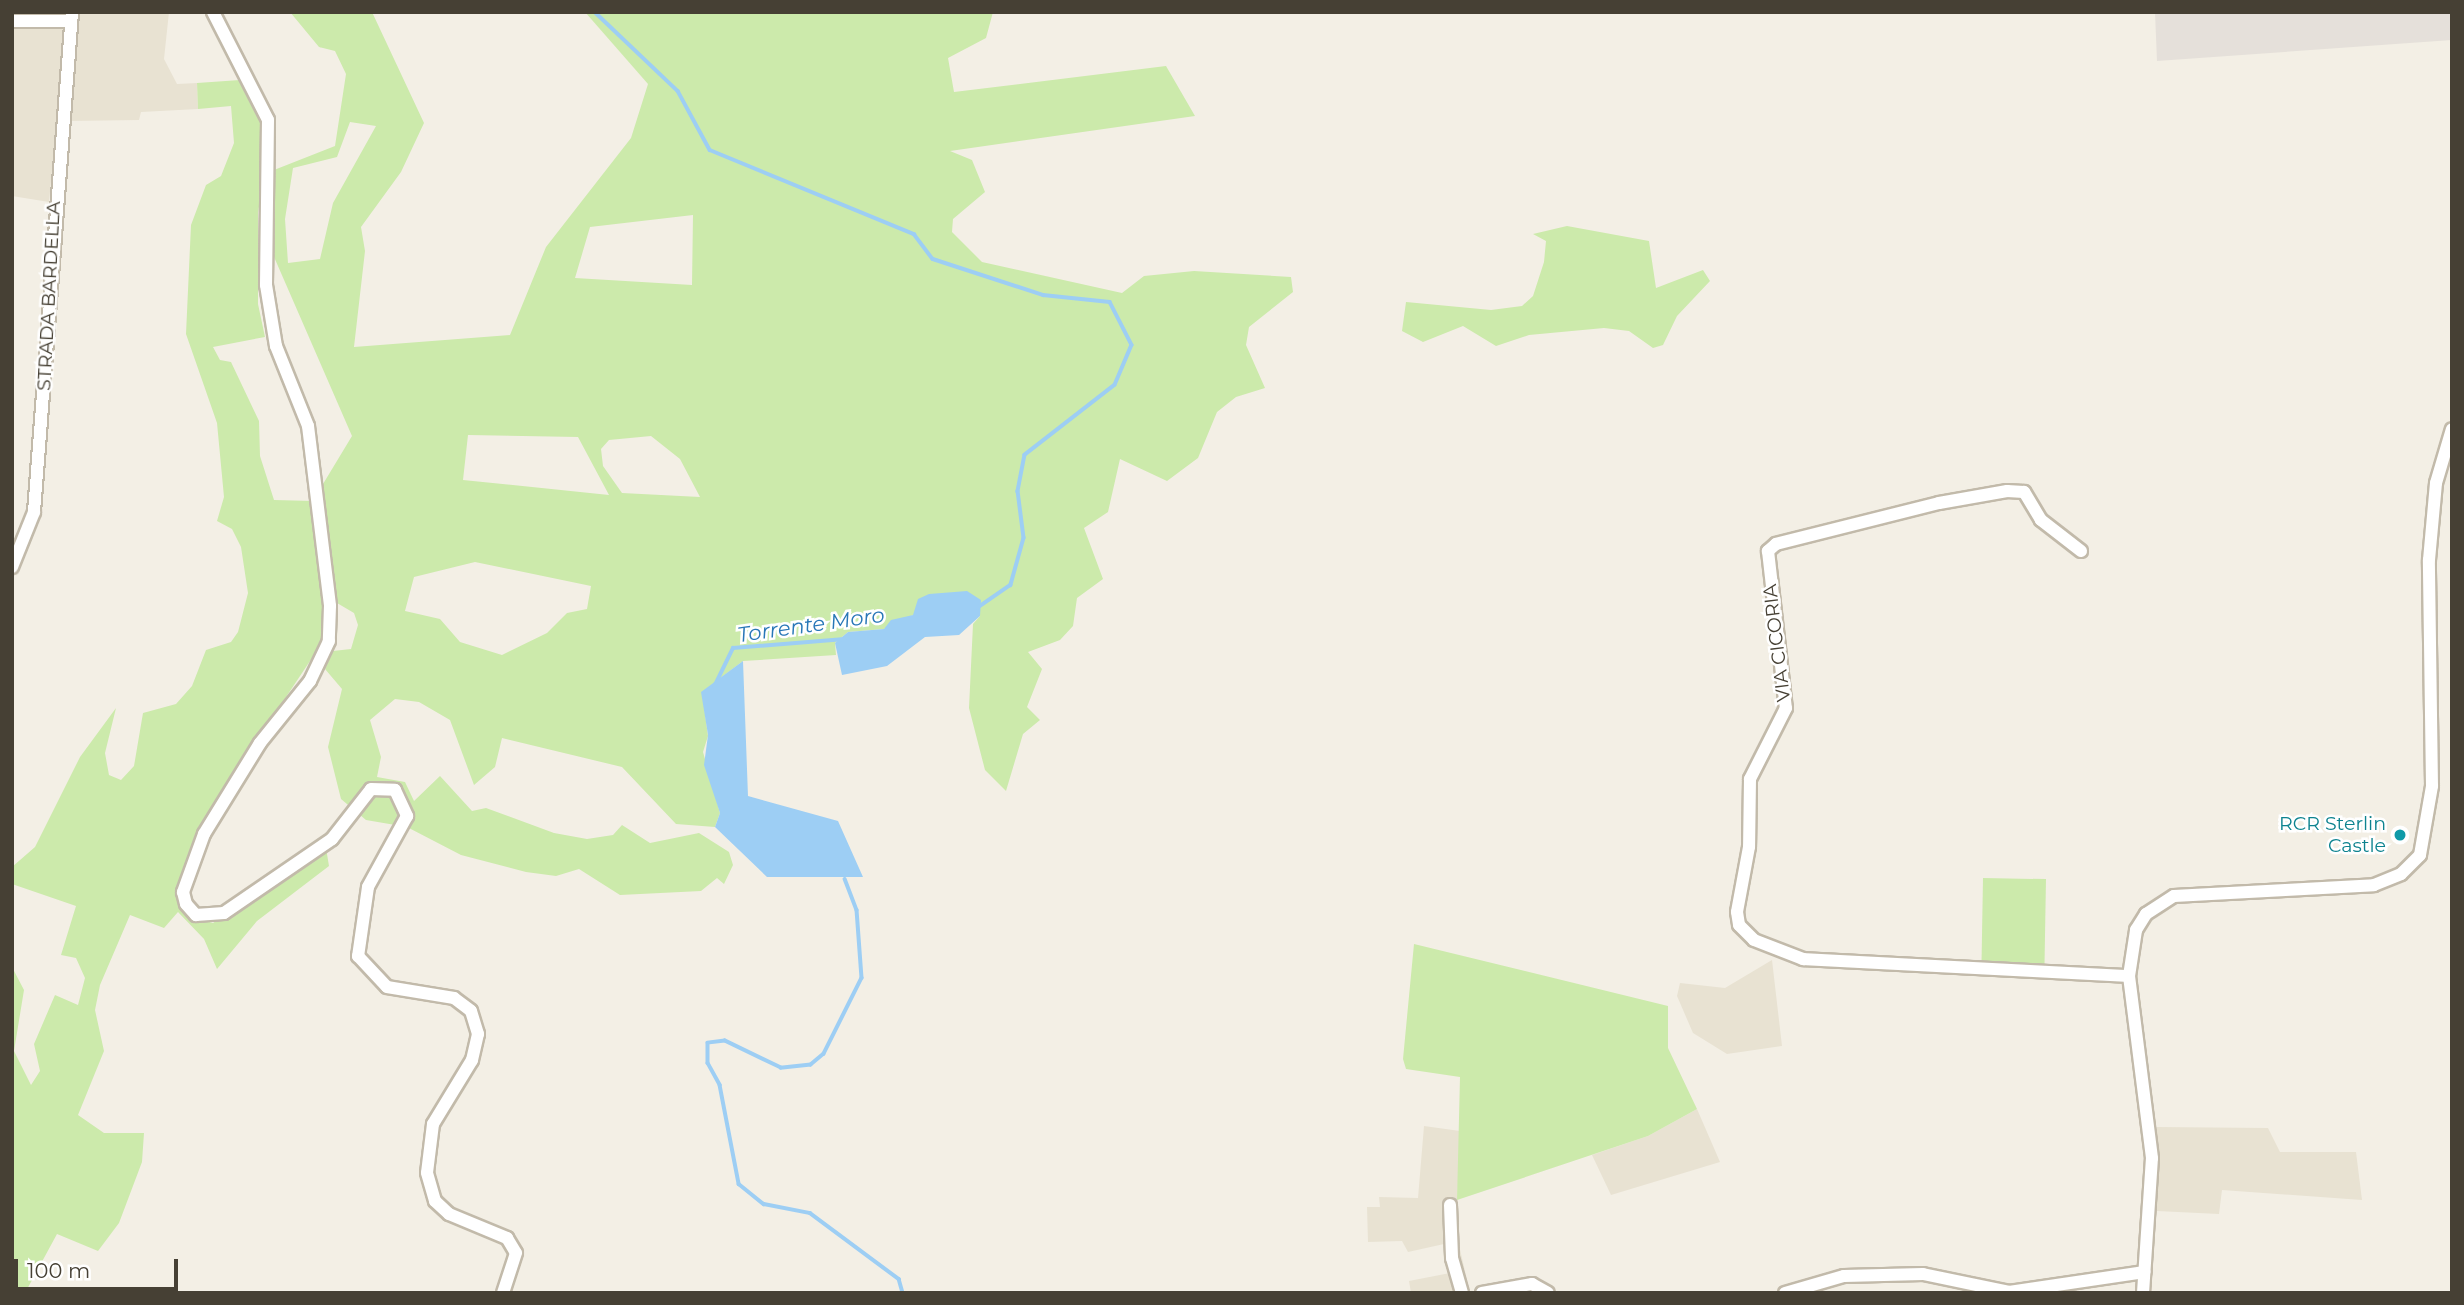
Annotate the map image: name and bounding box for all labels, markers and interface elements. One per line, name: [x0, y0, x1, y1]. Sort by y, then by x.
street label: STRADA BARDELLA: [33, 201, 65, 391]
street label: VIA CICORIA: [1758, 583, 1796, 703]
water label: Torrente Moro: [736, 602, 886, 648]
place label: RCR Sterlin Castle: [2279, 813, 2386, 857]
marker: RCR Sterlin Castle: [2392, 827, 2408, 843]
scale bar: [18, 1246, 182, 1290]
text: 100 m: [27, 1258, 90, 1283]

